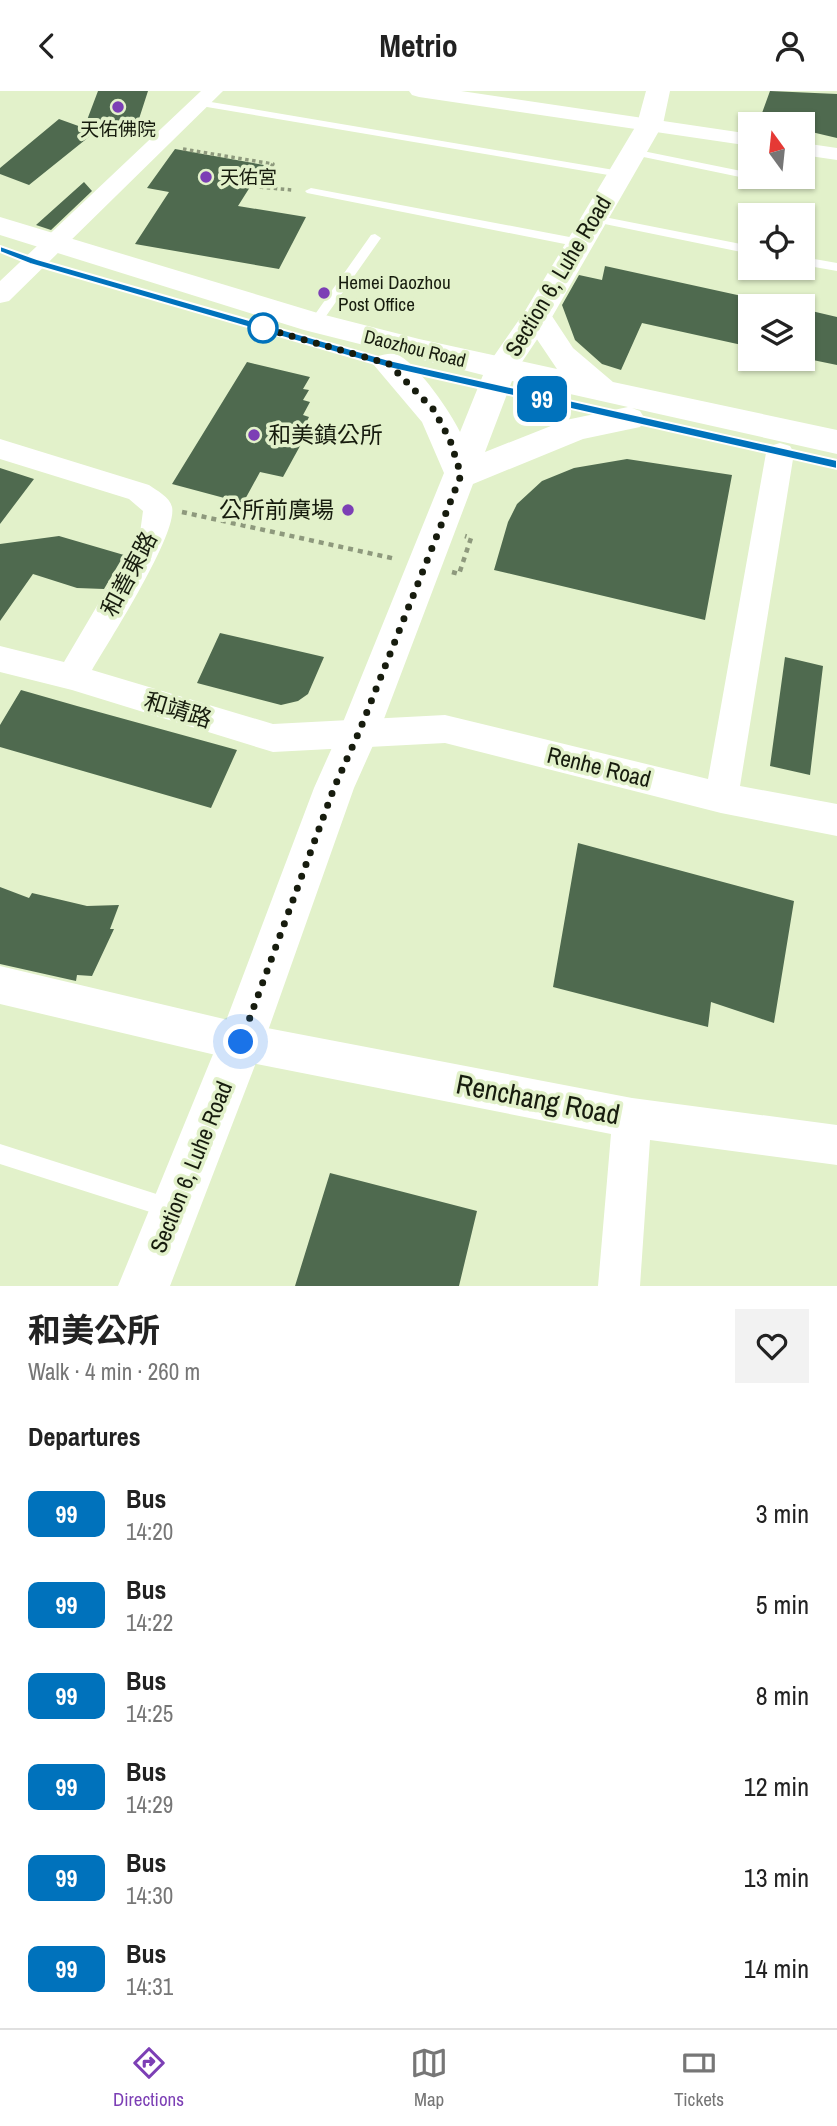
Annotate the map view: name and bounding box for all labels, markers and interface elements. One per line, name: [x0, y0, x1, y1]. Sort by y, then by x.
text: Metrio: [379, 24, 458, 67]
icon: back: [28, 27, 66, 65]
icon: person: [771, 27, 809, 65]
marker: 天佑佛院: [110, 99, 126, 115]
north arrow: [738, 112, 816, 189]
map controls: [738, 112, 815, 371]
place label: 天佑佛院: [80, 116, 156, 142]
place label: 天佑宮: [220, 164, 277, 190]
marker: 天佑宮: [198, 169, 214, 185]
street label: Section 6, Luhe Road: [497, 190, 618, 362]
button: locate: [738, 203, 815, 280]
place label: Hemei Daozhou Post Office: [338, 269, 451, 317]
marker: Hemei Daozhou Post Office: [316, 285, 332, 301]
button: layers: [738, 294, 815, 371]
unlabelled marker: [248, 313, 278, 343]
street label: Daozhou Road: [361, 323, 469, 373]
line badge: 99: [510, 376, 574, 422]
text: 99: [531, 383, 553, 415]
place label: 和美鎮公所: [268, 419, 383, 450]
marker: 和美鎮公所: [246, 427, 262, 443]
place label: 公所前廣場: [219, 494, 334, 525]
marker: 公所前廣場: [340, 502, 356, 518]
street label: 和善東路: [93, 526, 164, 622]
street label: 和靖路: [141, 685, 216, 734]
street label: Renhe Road: [544, 739, 654, 794]
your location: [223, 1024, 258, 1059]
street label: Renchang Road: [453, 1065, 623, 1133]
street label: Section 6, Luhe Road: [142, 1076, 239, 1257]
text: 和美公所: [28, 1308, 160, 1352]
button: heart: [735, 1309, 809, 1383]
text: Walk · 4 min · 260 m: [28, 1356, 200, 1387]
text: Departures: [28, 1419, 141, 1454]
text: Bus: [126, 1481, 166, 1516]
text: 3 min: [756, 1496, 809, 1531]
text: 99: [56, 1498, 77, 1530]
text: 14:20: [126, 1516, 173, 1547]
text: Bus: [126, 1572, 166, 1607]
text: 5 min: [756, 1587, 809, 1622]
text: 99: [56, 1589, 77, 1621]
text: 14:22: [126, 1607, 173, 1638]
text: Bus: [126, 1663, 166, 1698]
text: 8 min: [756, 1678, 809, 1713]
text: 99: [56, 1680, 77, 1712]
text: 14:25: [126, 1698, 173, 1729]
text: Bus: [126, 1754, 166, 1789]
text: 12 min: [744, 1769, 809, 1804]
text: 99: [56, 1771, 77, 1803]
text: 14:29: [126, 1789, 173, 1820]
text: Bus: [126, 1845, 166, 1880]
text: 13 min: [744, 1860, 809, 1895]
text: 99: [56, 1862, 77, 1894]
text: 14:30: [126, 1880, 173, 1911]
text: Bus: [126, 1936, 166, 1971]
text: 14 min: [744, 1951, 809, 1986]
text: 99: [56, 1953, 77, 1985]
text: 14:31: [126, 1971, 173, 2002]
tab: Directions: [113, 2044, 184, 2112]
tab: Map: [410, 2044, 448, 2112]
tab: Tickets: [674, 2044, 724, 2112]

